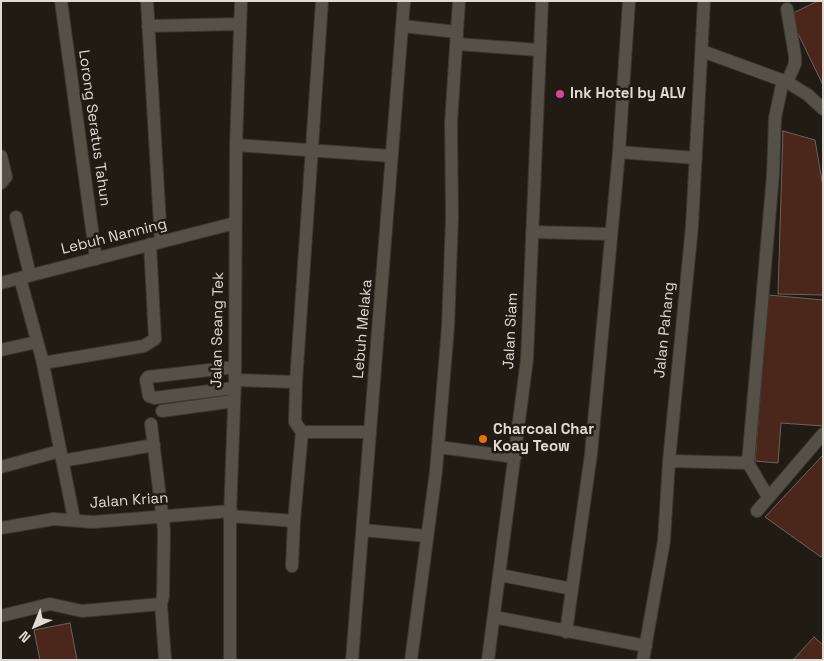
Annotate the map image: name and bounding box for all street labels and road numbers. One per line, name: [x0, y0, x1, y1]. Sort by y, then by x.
street label: Lorong Seratus Tahun: [74, 49, 114, 207]
street label: Lebuh Nanning: [59, 215, 169, 259]
street label: Jalan Seang Tek: [208, 272, 228, 388]
street label: Lebuh Melaka: [350, 279, 376, 379]
street label: Jalan Pahang: [651, 281, 679, 379]
street label: Jalan Siam: [500, 292, 522, 370]
street label: Jalan Krian: [89, 489, 169, 513]

